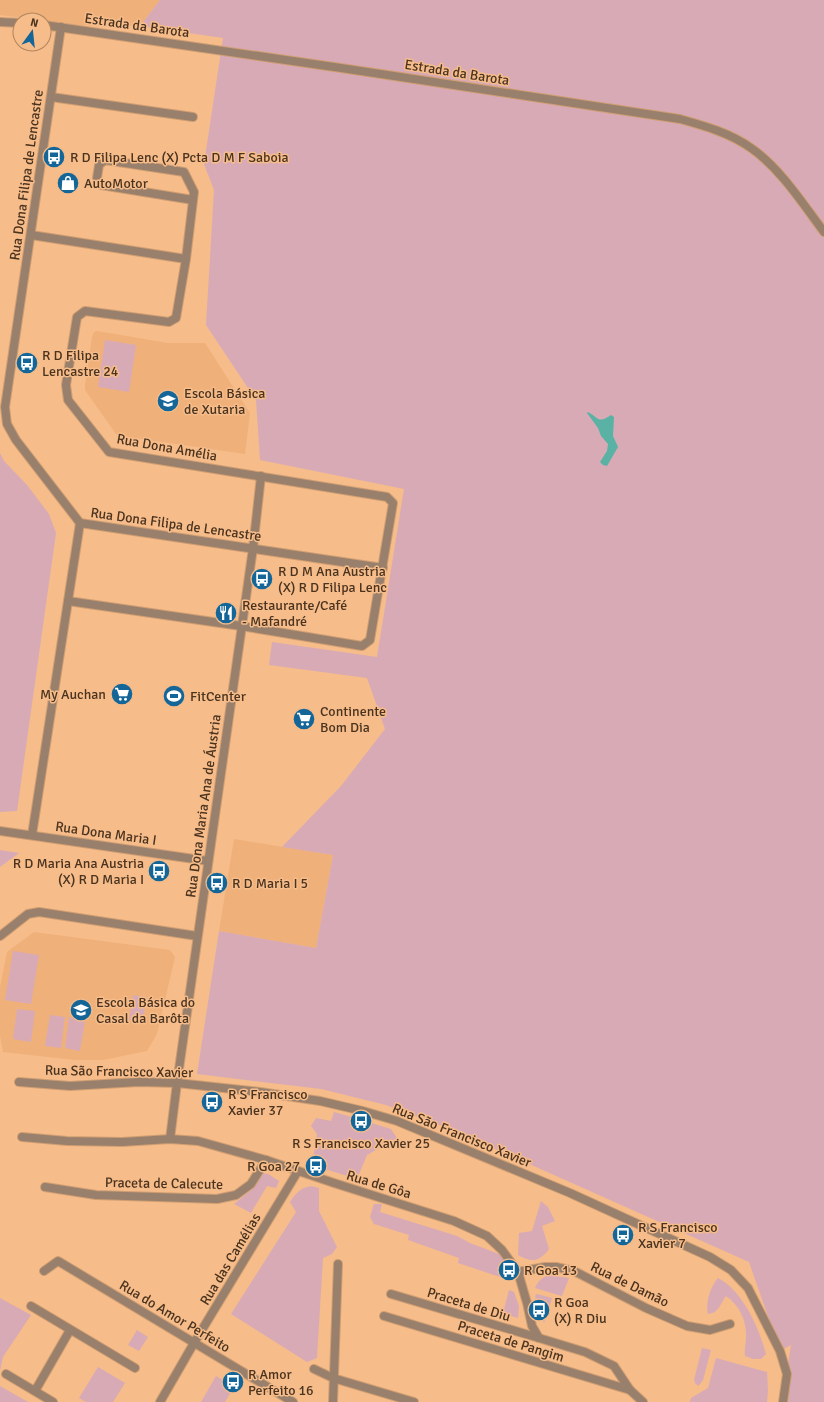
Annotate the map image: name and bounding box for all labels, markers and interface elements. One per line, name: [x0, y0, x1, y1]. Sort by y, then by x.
street label: Estrada da Barota: [83, 10, 191, 41]
north arrow: [12, 12, 52, 52]
text: N: [29, 16, 40, 30]
street label: Estrada da Barota: [403, 56, 511, 89]
street label: Rua Dona Filipa de Lencastre: [6, 89, 47, 262]
bus stop icon: R D Filipa Lenc (X) Pcta D M F Saboia: [41, 144, 67, 170]
place label: R D Filipa Lenc (X) Pcta D M F Saboia: [70, 149, 289, 166]
shop icon: AutoMotor: [55, 170, 81, 196]
place label: AutoMotor: [84, 175, 149, 192]
place label: R D Filipa Lencastre 24: [42, 347, 119, 380]
bus stop icon: R D Filipa Lencastre 24: [14, 350, 40, 376]
place label: Escola Básica de Xutaria: [184, 385, 265, 418]
school or university icon: Escola Básica de Xutaria: [155, 388, 181, 414]
street label: Rua Dona Amélia: [115, 430, 219, 465]
street label: Rua Dona Filipa de Lencastre: [89, 504, 262, 545]
place label: R D M Ana Austria (X) R D Filipa Lenc: [278, 563, 387, 596]
bus stop icon: R D M Ana Austria (X) R D Filipa Lenc: [249, 566, 275, 592]
place label: Restaurante/Café - Mafandré: [242, 597, 347, 630]
restaurant icon: Restaurante/Café - Mafandré: [213, 600, 239, 626]
supermarket icon: My Auchan: [109, 681, 135, 707]
sports icon: FitCenter: [161, 683, 187, 709]
place label: My Auchan: [40, 686, 106, 703]
place label: FitCenter: [190, 688, 247, 705]
place label: Continente Bom Dia: [320, 703, 386, 736]
supermarket icon: Continente Bom Dia: [291, 706, 317, 732]
street label: Rua Dona Maria Ana de Áustria: [182, 713, 225, 899]
street label: Rua Dona Maria I: [54, 818, 158, 849]
place label: R D Maria Ana Austria (X) R D Maria I: [13, 855, 144, 888]
bus stop icon: R D Maria Ana Austria (X) R D Maria I: [146, 858, 172, 884]
bus stop icon: R D Maria I 5: [204, 870, 230, 896]
place label: R D Maria I 5: [232, 875, 308, 892]
place label: Escola Básica do Casal da Barôta: [96, 994, 195, 1027]
school or university icon: Escola Básica do Casal da Barôta: [68, 997, 94, 1023]
street label: Rua São Francisco Xavier: [45, 1062, 194, 1081]
place label: R S Francisco Xavier 37: [228, 1086, 308, 1119]
bus stop icon: R S Francisco Xavier 37: [199, 1089, 225, 1115]
street label: Rua São Francisco Xavier: [390, 1100, 535, 1171]
bus stop icon: R S Francisco Xavier 25: [348, 1108, 374, 1134]
place label: R S Francisco Xavier 25: [292, 1135, 430, 1152]
bus stop icon: R Goa 27: [303, 1153, 329, 1179]
place label: R Goa 27: [247, 1158, 300, 1175]
street label: Rua de Gôa: [344, 1167, 413, 1202]
street label: Praceta de Calecute: [105, 1174, 223, 1193]
street label: Rua das Camélias: [196, 1210, 265, 1308]
place label: R S Francisco Xavier 7: [638, 1219, 718, 1252]
bus stop icon: R S Francisco Xavier 7: [610, 1222, 636, 1248]
bus stop icon: R Goa 13: [496, 1257, 522, 1283]
street label: Rua de Damão: [588, 1258, 672, 1311]
place label: R Goa 13: [524, 1262, 577, 1279]
street label: Rua do Amor Perfeito: [116, 1277, 233, 1356]
street label: Praceta de Diu: [425, 1284, 513, 1325]
place label: R Goa (X) R Diu: [554, 1294, 607, 1327]
bus stop icon: R Goa (X) R Diu: [526, 1297, 552, 1323]
street label: Praceta de Pangim: [455, 1317, 566, 1366]
place label: R Amor Perfeito 16: [248, 1366, 314, 1399]
bus stop icon: R Amor Perfeito 16: [220, 1369, 246, 1395]

